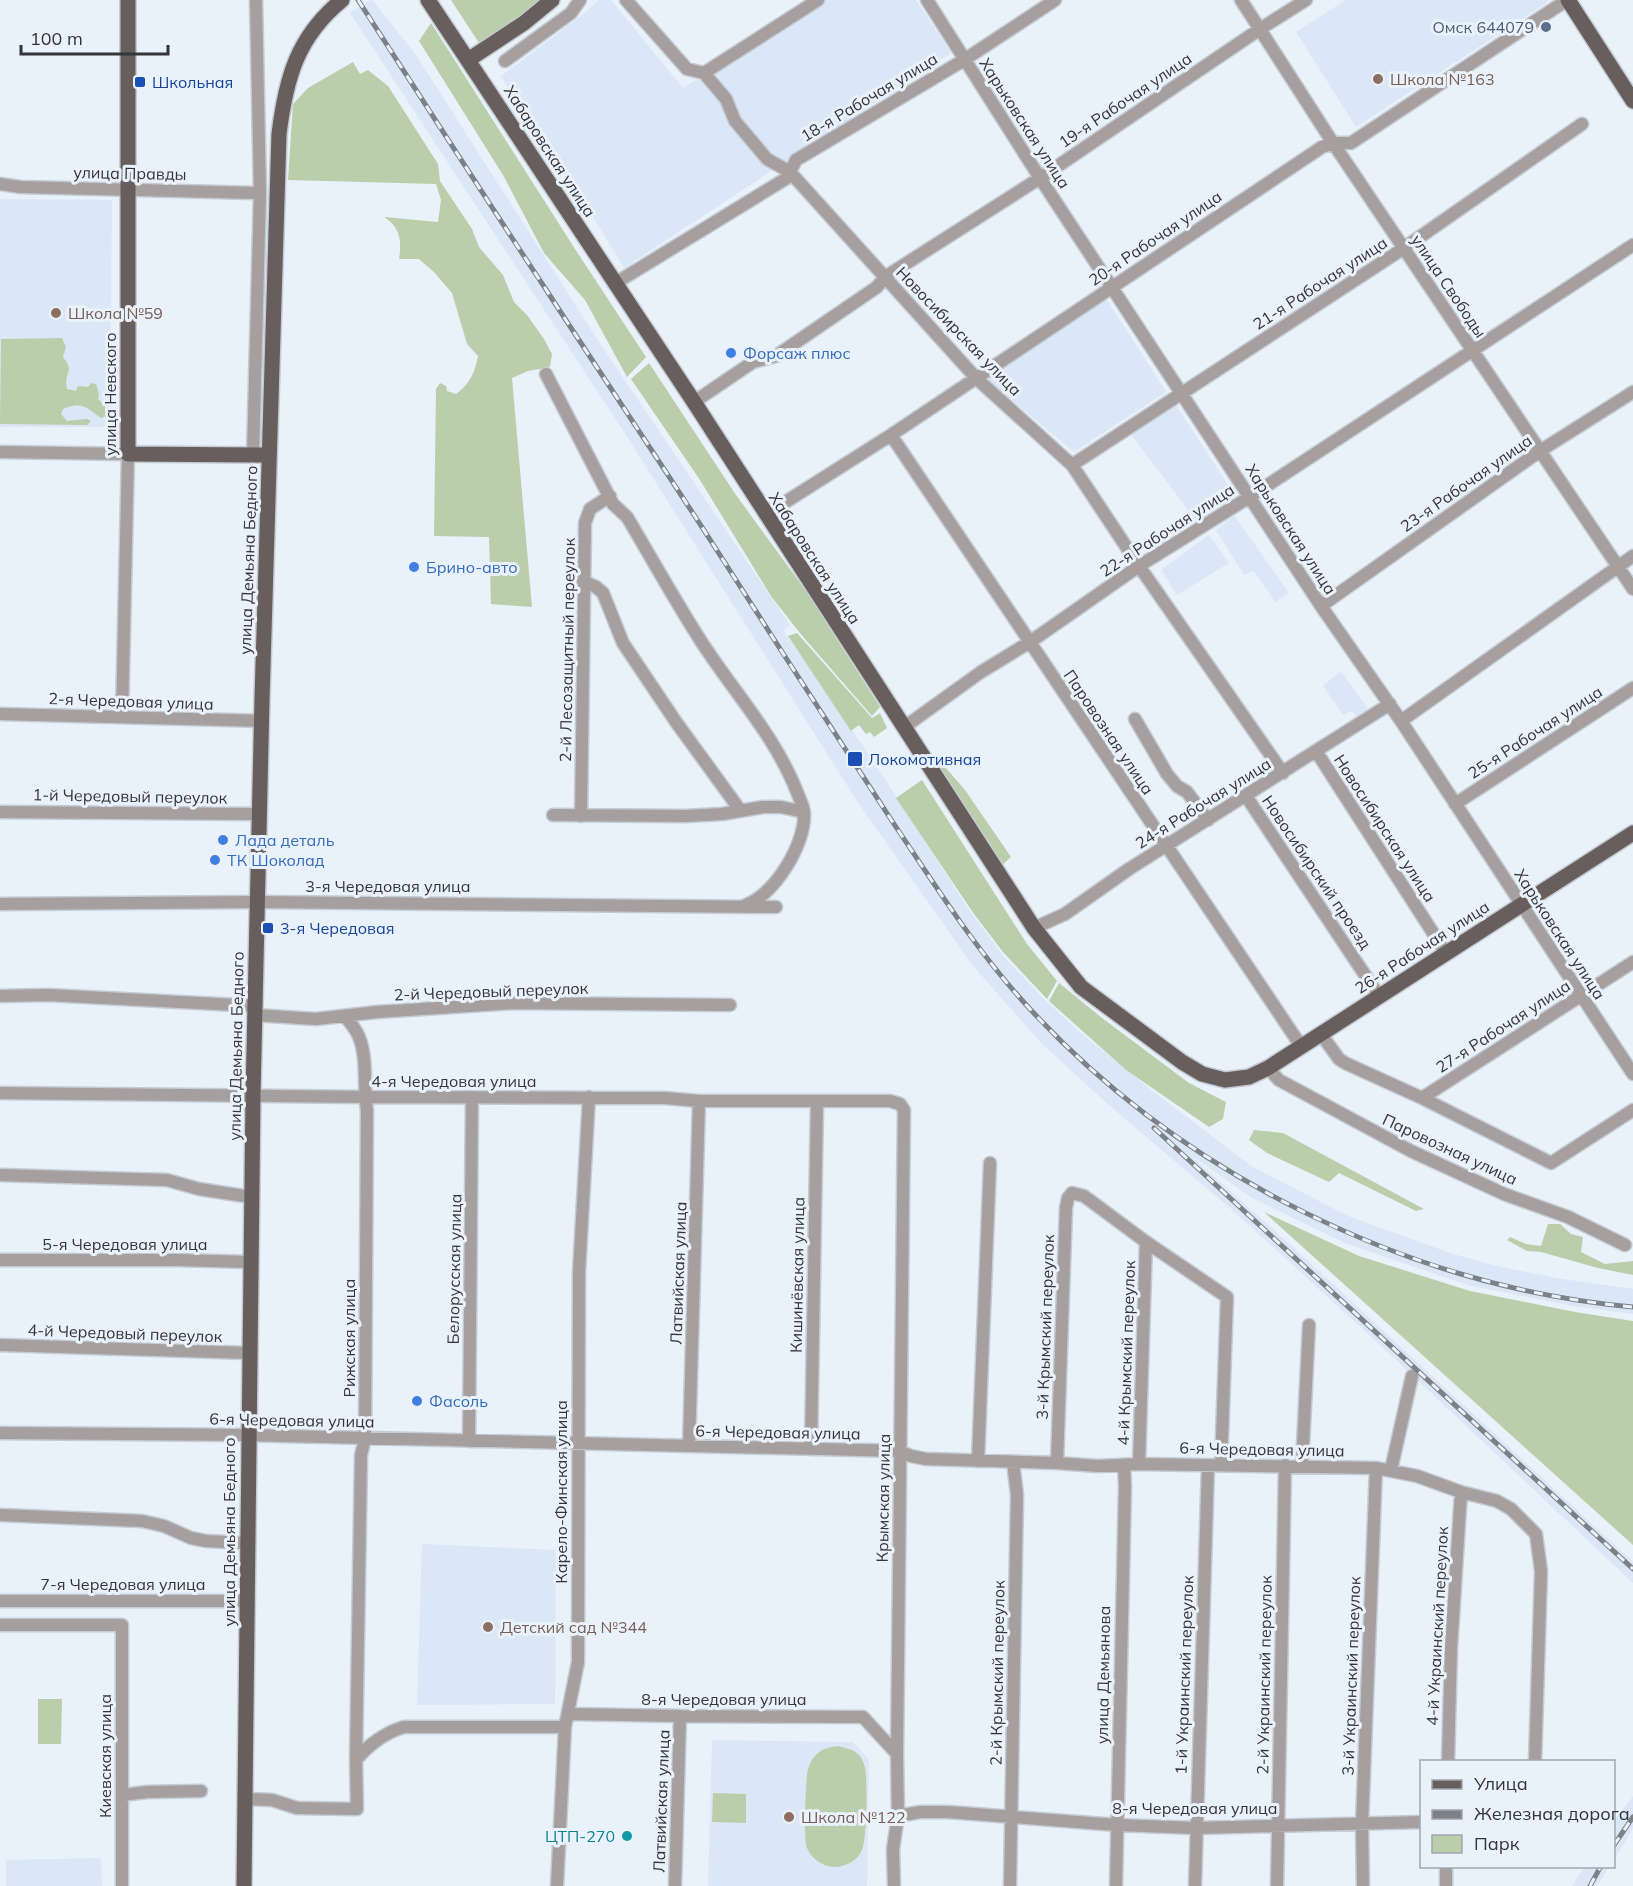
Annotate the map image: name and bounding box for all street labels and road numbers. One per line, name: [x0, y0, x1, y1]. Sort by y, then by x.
street label: 18-я Рабочая улица: [797, 48, 941, 146]
street label: 19-я Рабочая улица: [1055, 48, 1195, 152]
street label: Харьковская улица: [975, 54, 1075, 192]
street label: Хабаровская улица: [500, 81, 600, 221]
street label: улица Правды: [73, 162, 187, 184]
street label: 20-я Рабочая улица: [1085, 186, 1225, 290]
street label: улица Свободы: [1407, 231, 1491, 341]
street label: 21-я Рабочая улица: [1249, 232, 1391, 334]
street label: Новосибирская улица: [892, 262, 1026, 400]
street label: улица Невского: [100, 332, 120, 456]
street label: 23-я Рабочая улица: [1396, 430, 1536, 536]
street label: Харьковская улица: [1241, 460, 1341, 598]
street label: улица Демьяна Бедного: [235, 465, 261, 655]
street label: 22-я Рабочая улица: [1096, 479, 1238, 581]
street label: Хабаровская улица: [765, 488, 865, 628]
street label: 2-й Лесозащитный переулок: [555, 537, 579, 762]
street label: Паровозная улица: [1060, 666, 1158, 798]
street label: 25-я Рабочая улица: [1464, 681, 1606, 783]
street label: 2-я Чередовая улица: [48, 688, 214, 714]
street label: Новосибирская улица: [1330, 750, 1440, 906]
street label: 24-я Рабочая улица: [1132, 753, 1274, 853]
street label: 1-й Чередовый переулок: [33, 784, 228, 808]
street label: Новосибирский проезд: [1258, 791, 1376, 953]
street label: Харьковская улица: [1510, 865, 1610, 1003]
street label: 3-я Чередовая улица: [305, 876, 471, 896]
street label: 26-я Рабочая улица: [1351, 896, 1493, 998]
street label: улица Демьяна Бедного: [224, 951, 248, 1141]
street label: 27-я Рабочая улица: [1432, 975, 1574, 1077]
street label: 2-й Чередовый переулок: [393, 978, 589, 1004]
street label: 4-я Чередовая улица: [371, 1071, 537, 1091]
street label: Паровозная улица: [1379, 1109, 1521, 1189]
street label: Белорусская улица: [443, 1193, 465, 1345]
street label: Кишинёвская улица: [786, 1197, 808, 1353]
street label: Латвийская улица: [666, 1201, 690, 1345]
street label: 5-я Чередовая улица: [42, 1234, 208, 1254]
street label: 3-й Крымский переулок: [1032, 1234, 1058, 1420]
street label: 4-й Крымский переулок: [1113, 1260, 1139, 1446]
street label: Рижская улица: [339, 1279, 359, 1397]
street label: 4-й Чередовый переулок: [27, 1320, 223, 1346]
street label: Карело-Финская улица: [551, 1400, 571, 1584]
street label: 6-я Чередовая улица: [209, 1409, 375, 1431]
street label: 6-я Чередовая улица: [695, 1421, 861, 1443]
street label: Крымская улица: [872, 1433, 894, 1563]
street label: улица Демьяна Бедного: [219, 1437, 239, 1627]
street label: 6-я Чередовая улица: [1179, 1438, 1345, 1460]
street label: 4-й Украинский переулок: [1422, 1525, 1452, 1726]
street label: 7-я Чередовая улица: [40, 1574, 206, 1594]
street label: 1-й Украинский переулок: [1171, 1575, 1197, 1775]
street label: 2-й Украинский переулок: [1252, 1575, 1276, 1775]
street label: 3-й Украинский переулок: [1338, 1576, 1364, 1776]
street label: 2-й Крымский переулок: [985, 1580, 1009, 1766]
street label: улица Демьянова: [1092, 1606, 1114, 1744]
street label: 8-я Чередовая улица: [641, 1689, 807, 1709]
street label: Киевская улица: [95, 1694, 115, 1818]
street label: Латвийская улица: [649, 1729, 673, 1873]
street label: 8-я Чередовая улица: [1112, 1798, 1278, 1818]

